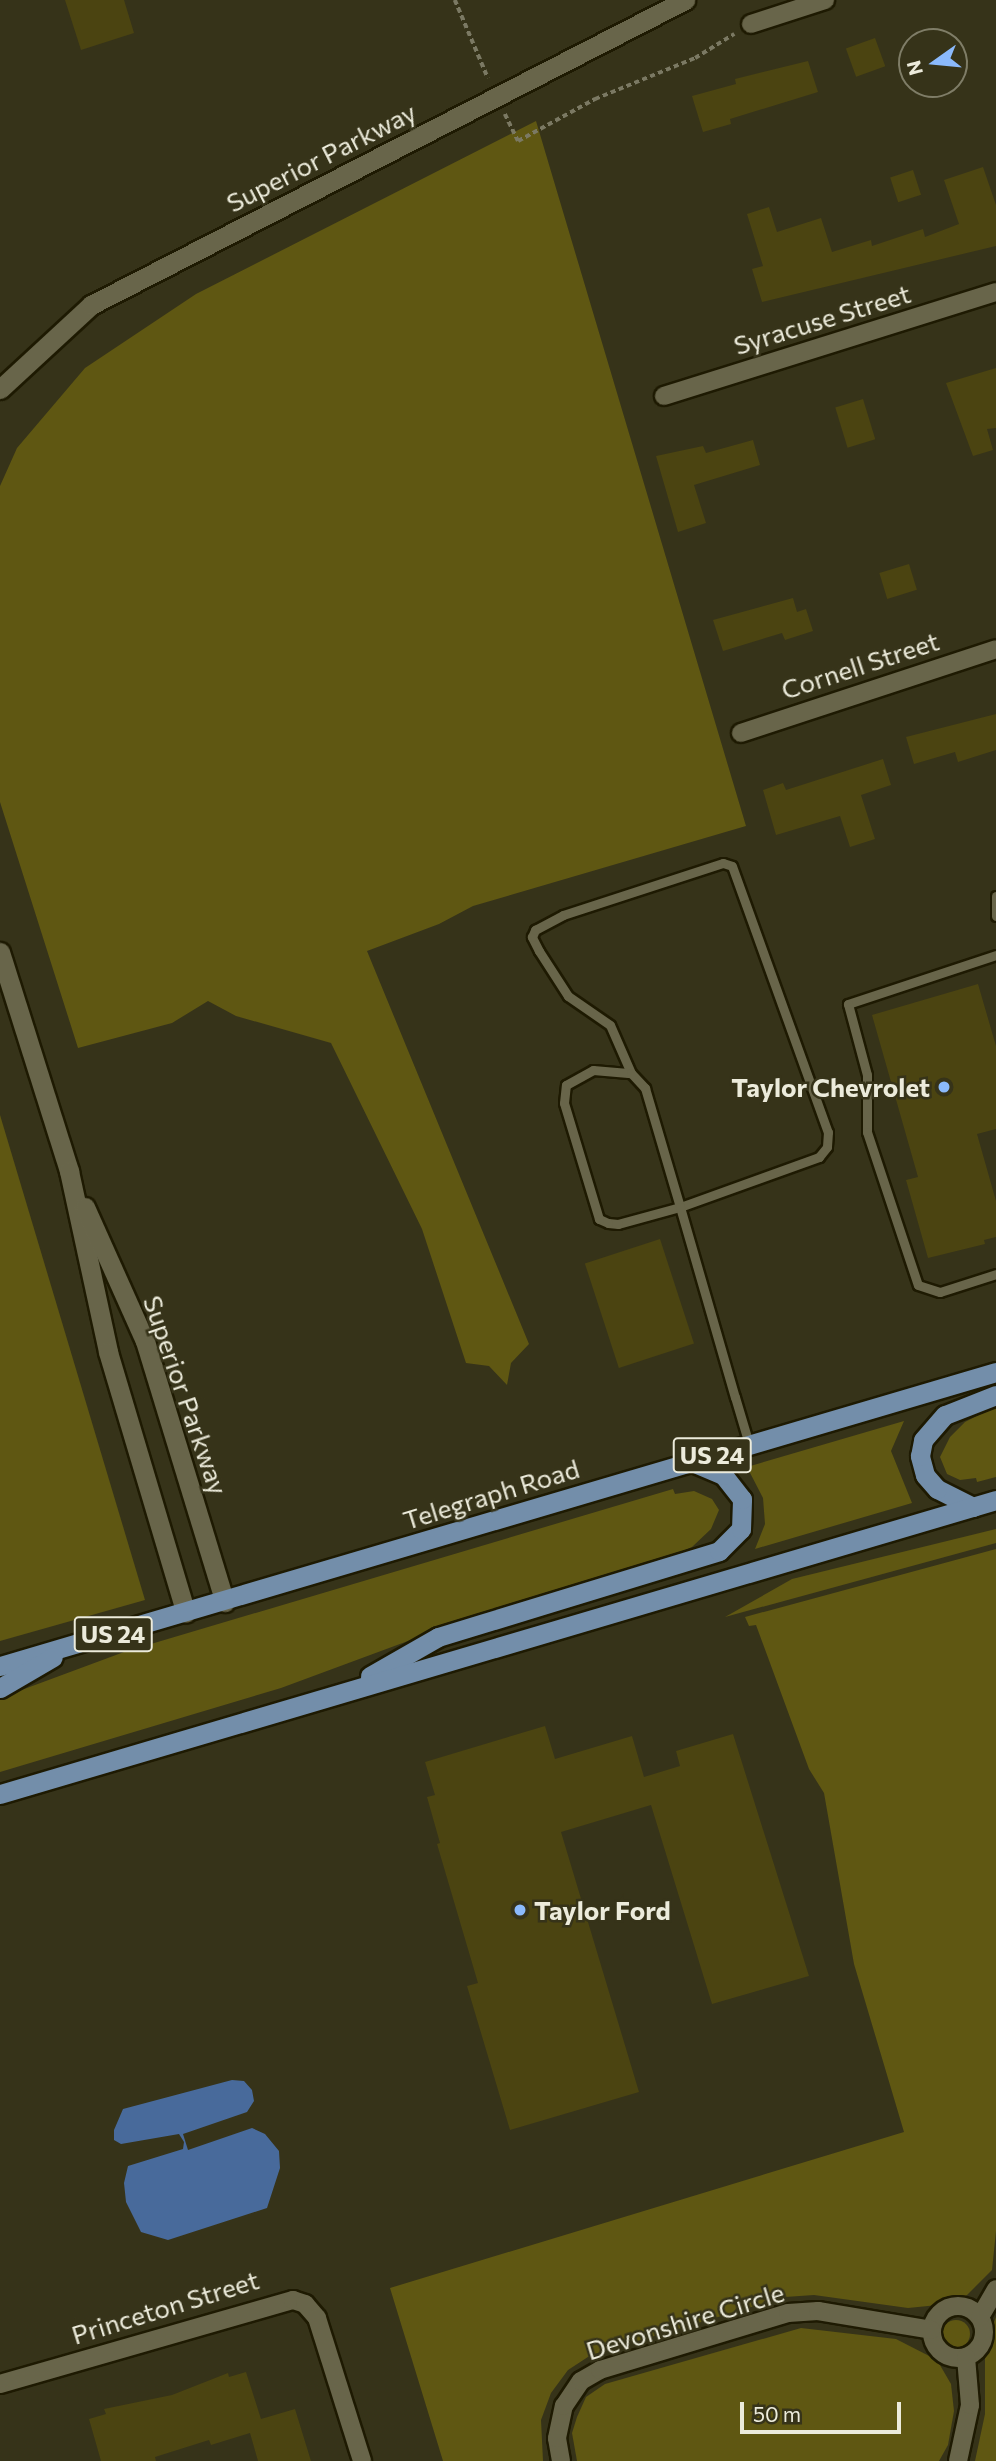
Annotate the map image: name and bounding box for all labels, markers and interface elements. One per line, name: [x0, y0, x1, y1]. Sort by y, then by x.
north arrow: [898, 28, 968, 98]
text: N: [901, 58, 927, 78]
street label: Superior Parkway: [221, 96, 421, 218]
street label: Syracuse Street: [730, 277, 914, 361]
street label: Cornell Street: [777, 625, 943, 705]
place label: Taylor Chevrolet: [731, 1071, 930, 1103]
marker: Taylor Chevrolet: [936, 1079, 952, 1095]
street label: Superior Parkway: [137, 1291, 235, 1499]
road number: US 24: [672, 1434, 752, 1476]
street label: Telegraph Road: [399, 1452, 583, 1536]
road number: US 24: [73, 1614, 153, 1654]
place label: Taylor Ford: [534, 1894, 671, 1926]
marker: Taylor Ford: [512, 1902, 528, 1918]
street label: Princeton Street: [68, 2264, 262, 2350]
street label: Devonshire Circle: [582, 2276, 788, 2366]
scale bar: [744, 2388, 905, 2432]
text: 50 m: [753, 2401, 801, 2426]

